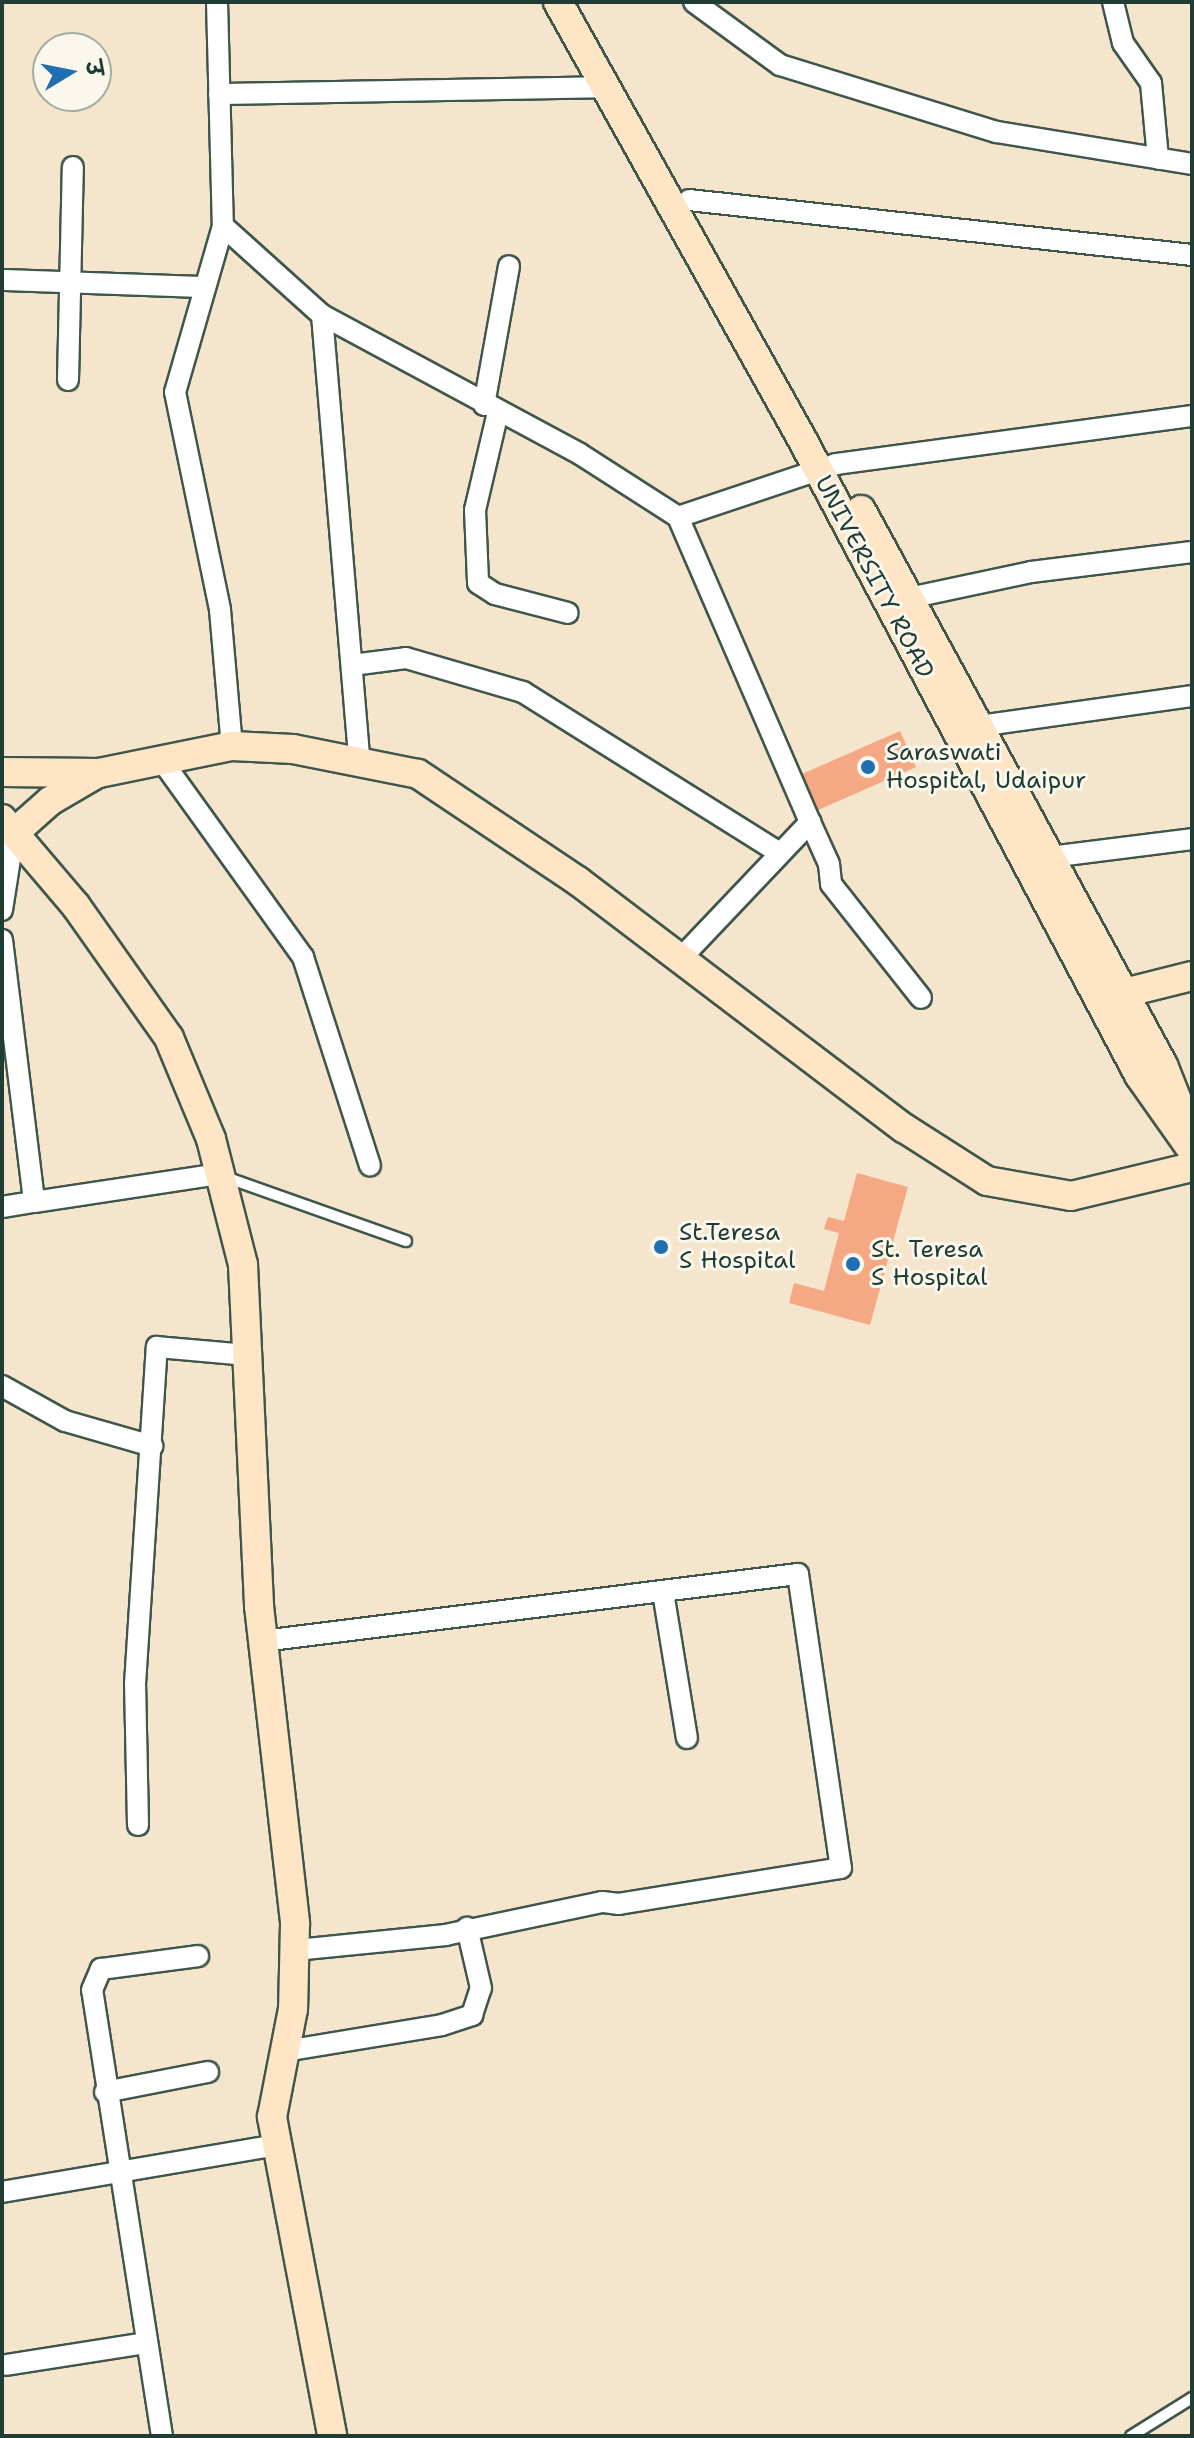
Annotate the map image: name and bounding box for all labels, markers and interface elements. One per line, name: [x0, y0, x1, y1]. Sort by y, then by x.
north arrow: [32, 32, 112, 112]
text: उ: [79, 58, 110, 78]
street label: UNIVERSITY ROAD: [808, 471, 940, 683]
place label: Saraswati Hospital, Udaipur: [886, 739, 1086, 795]
marker: Saraswati Hospital, Udaipur: [857, 756, 879, 778]
place label: St.Teresa S Hospital: [679, 1219, 795, 1275]
marker: St.Teresa S Hospital: [650, 1236, 672, 1258]
place label: St. Teresa S Hospital: [871, 1236, 987, 1292]
marker: St. Teresa S Hospital: [842, 1253, 864, 1275]

